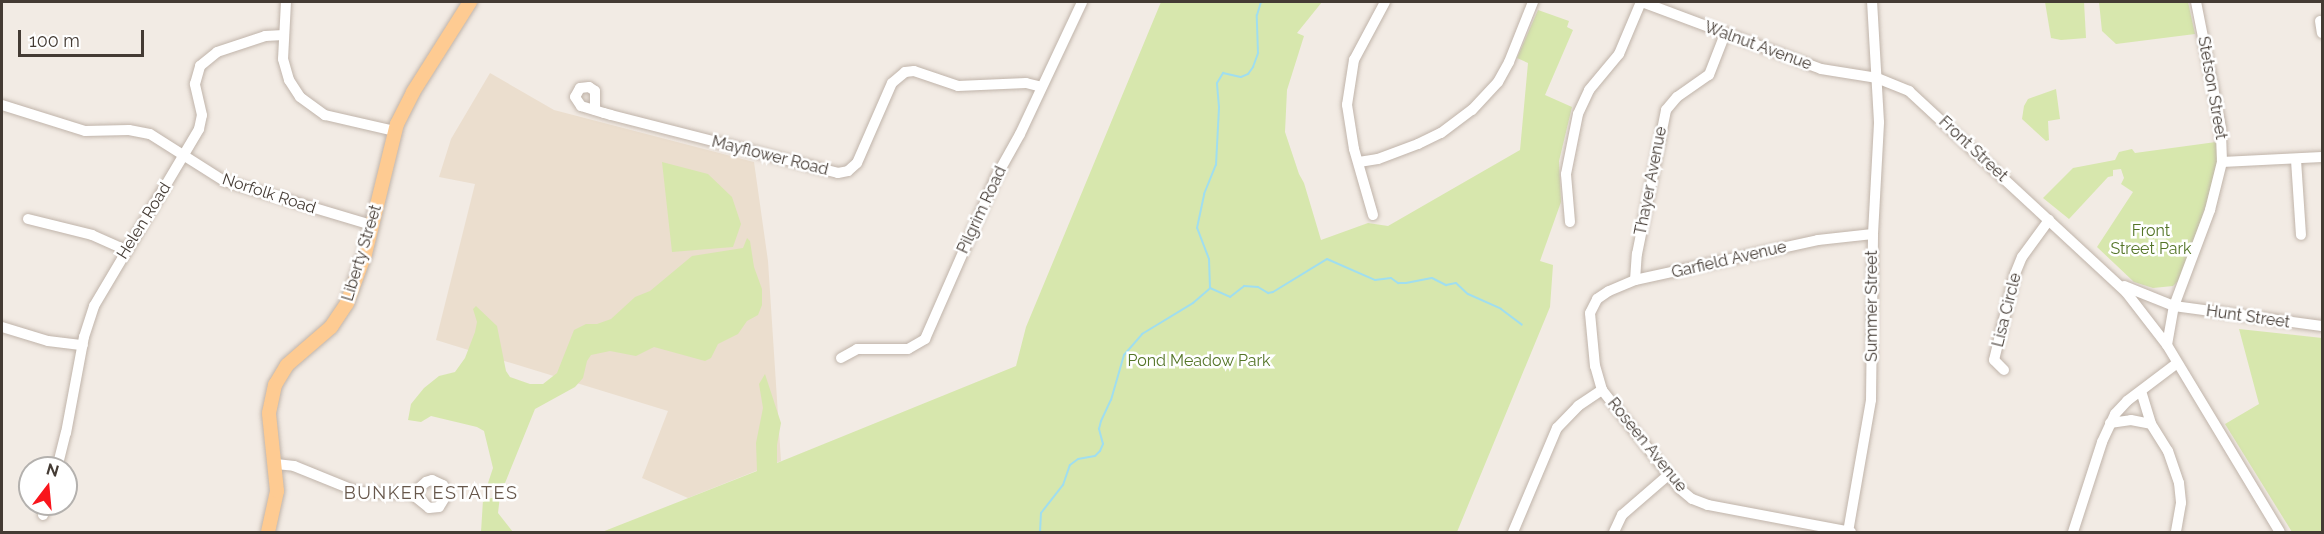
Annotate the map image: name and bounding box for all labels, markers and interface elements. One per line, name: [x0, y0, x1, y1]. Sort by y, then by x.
scale bar: [21, 18, 147, 56]
street label: Walnut Avenue: [1701, 18, 1815, 74]
text: 100 m: [29, 30, 80, 51]
street label: Stetson Street: [2193, 35, 2231, 141]
street label: Front Street: [1935, 112, 2011, 186]
street label: Thayer Avenue: [1631, 125, 1671, 237]
street label: Mayflower Road: [710, 132, 830, 180]
street label: Pilgrim Road: [953, 163, 1011, 257]
street label: Norfolk Road: [220, 170, 318, 218]
street label: Helen Road: [113, 179, 175, 263]
street label: Liberty Street: [338, 202, 386, 304]
park label: Front Street Park: [2110, 221, 2192, 259]
street label: Garfield Avenue: [1669, 237, 1789, 283]
street label: Summer Street: [1862, 250, 1882, 362]
street label: Lisa Circle: [1989, 271, 2025, 349]
street label: Hunt Street: [2205, 302, 2291, 332]
park label: Pond Meadow Park: [1127, 351, 1271, 371]
street label: Roseen Avenue: [1603, 394, 1691, 496]
north arrow: [18, 456, 78, 516]
text: N: [44, 459, 61, 481]
district label: BUNKER ESTATES: [344, 482, 518, 504]

